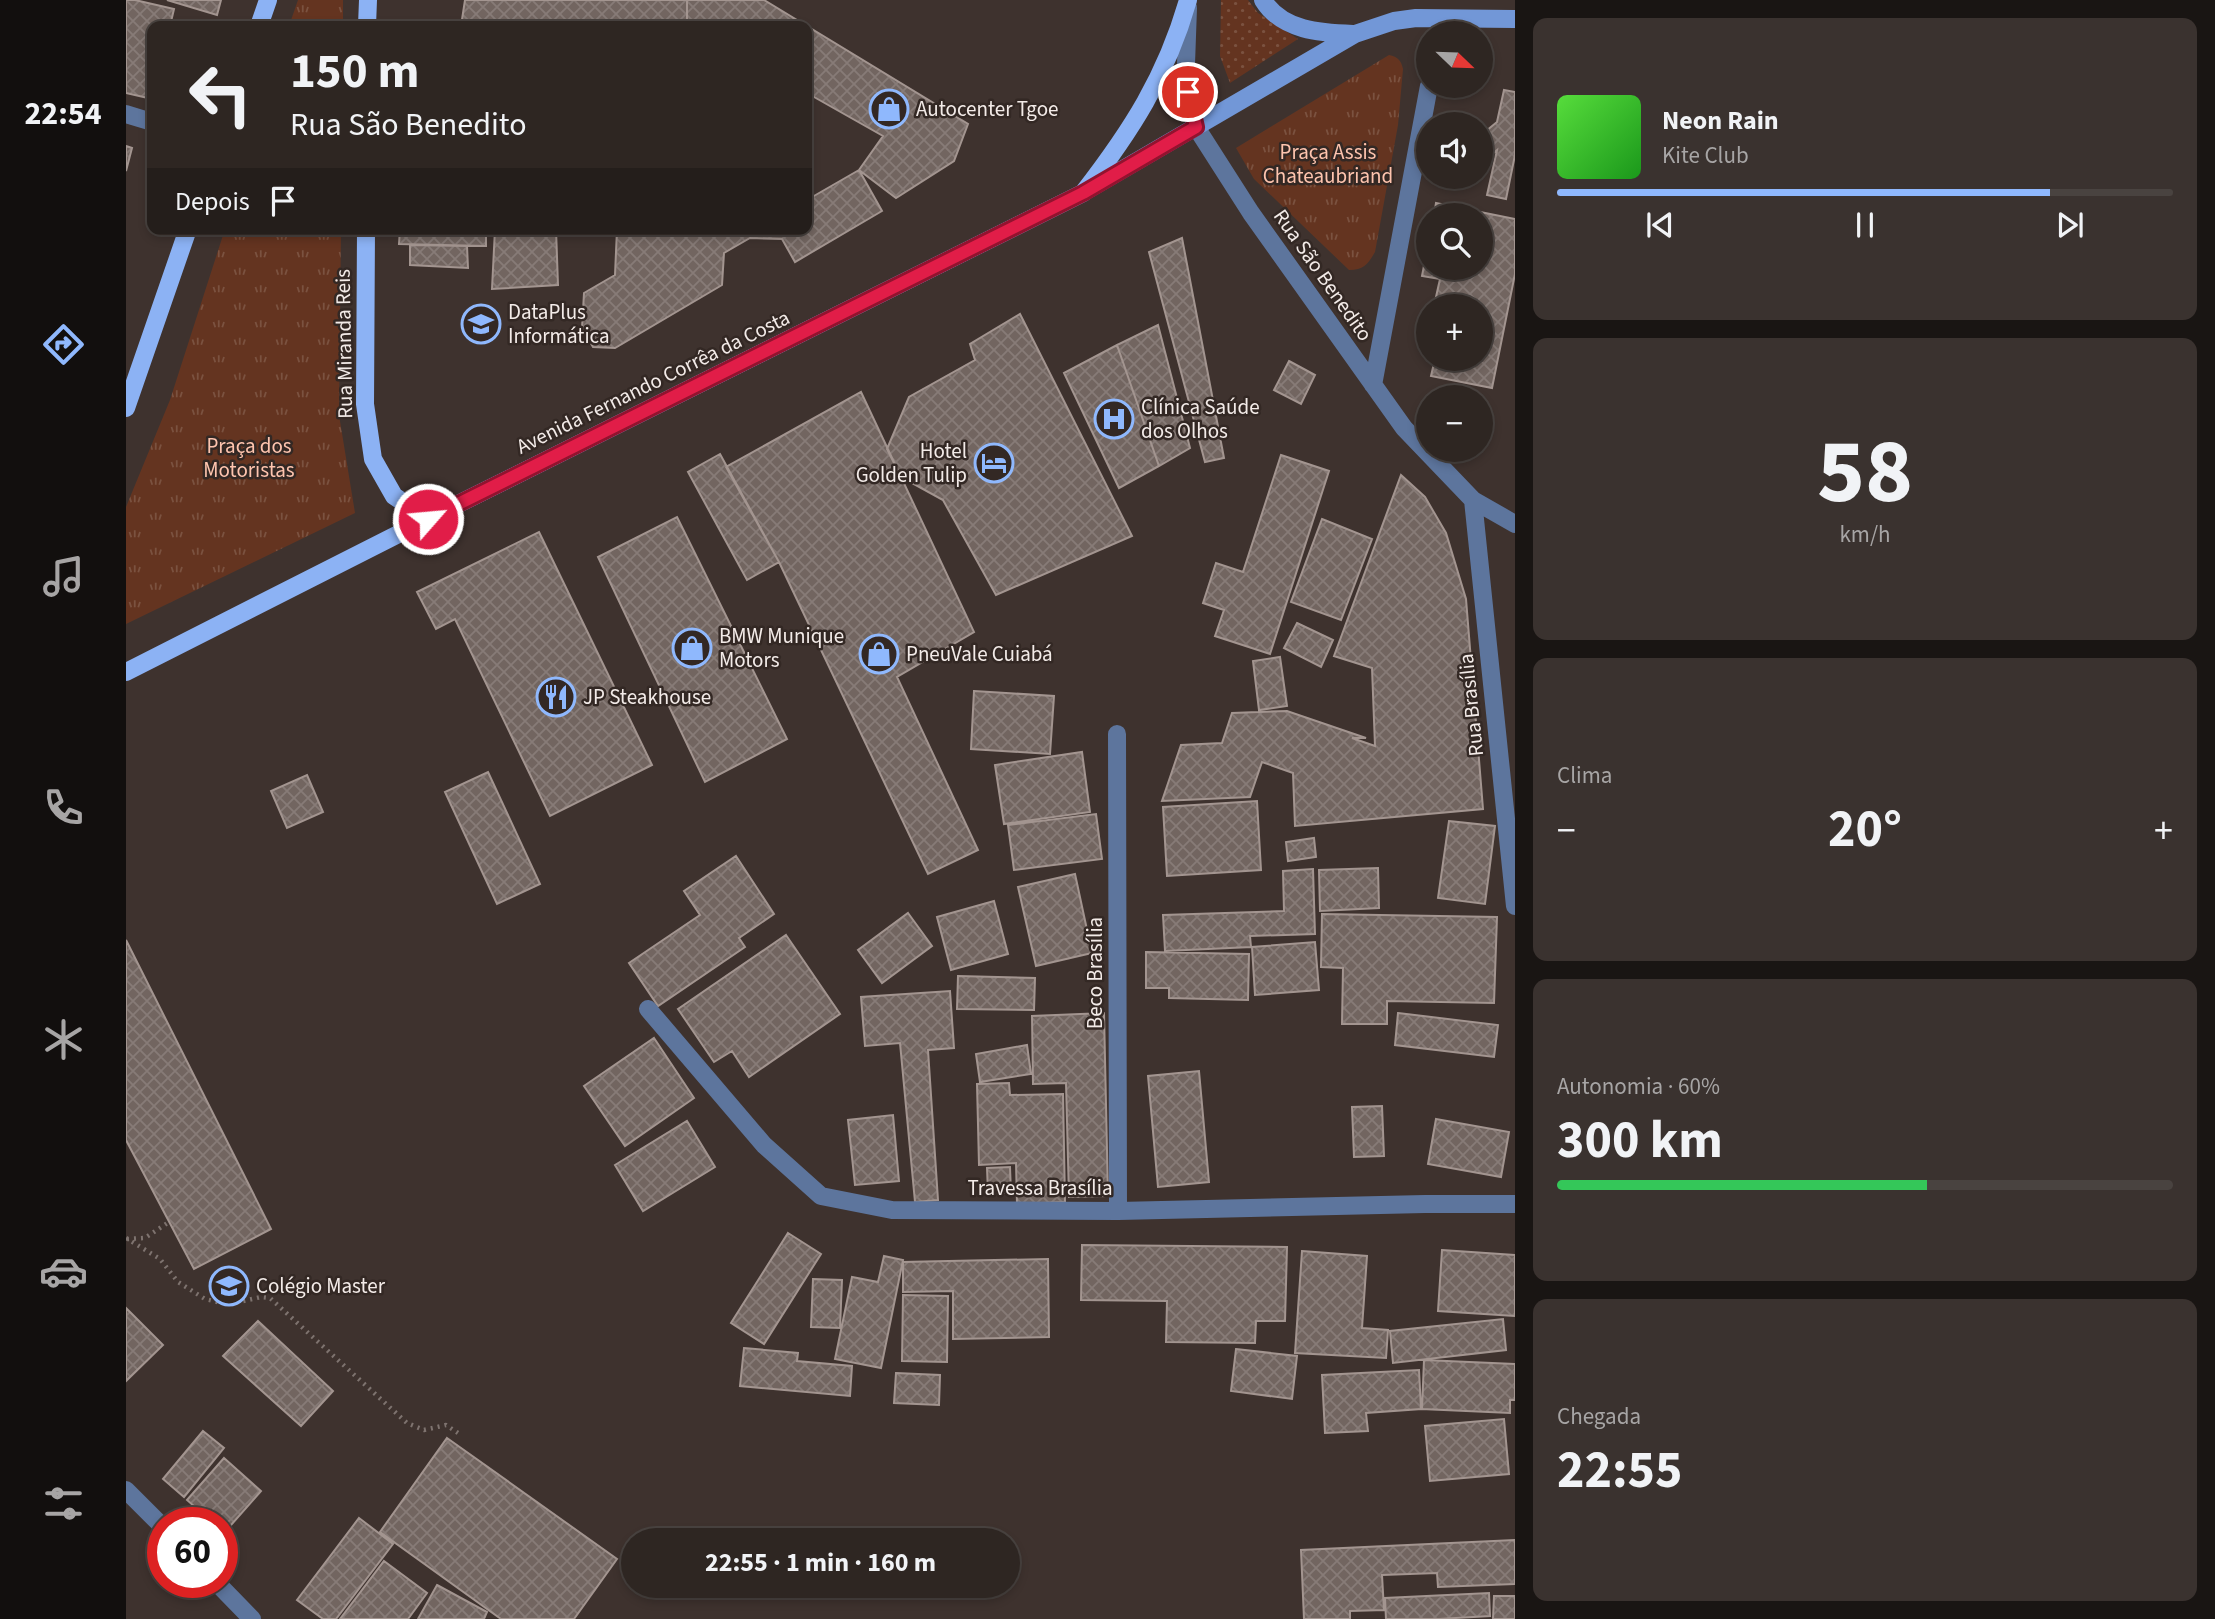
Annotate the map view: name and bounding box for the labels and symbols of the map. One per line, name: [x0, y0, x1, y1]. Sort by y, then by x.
north arrow: [1416, 21, 1493, 98]
pin: [1158, 62, 1218, 122]
shop icon: Autocenter Tgoe: [868, 88, 910, 130]
place label: Autocenter Tgoe: [916, 94, 1058, 124]
park label: Praça Assis Chateaubriand: [1263, 137, 1393, 191]
street label: Rua São Benedito: [1266, 203, 1380, 347]
street label: Rua Miranda Reis: [328, 269, 360, 419]
place label: DataPlus Informática: [508, 297, 610, 351]
school or university icon: DataPlus Informática: [460, 303, 502, 345]
street label: Avenida Fernando Corrêa da Costa: [511, 303, 795, 461]
place label: Clínica Saúde dos Olhos: [1141, 392, 1260, 446]
hospital icon: Clínica Saúde dos Olhos: [1093, 398, 1135, 440]
park label: Praça dos Motoristas: [203, 431, 295, 485]
place label: Hotel Golden Tulip: [856, 436, 967, 490]
hotel icon: Hotel Golden Tulip: [973, 442, 1015, 484]
position arrow: [391, 482, 465, 556]
place label: BMW Munique Motors: [719, 621, 844, 675]
shop icon: BMW Munique Motors: [671, 627, 713, 669]
shop icon: PneuVale Cuiabá: [858, 633, 900, 675]
place label: PneuVale Cuiabá: [906, 639, 1053, 669]
street label: Rua Brasília: [1451, 652, 1491, 758]
restaurant icon: JP Steakhouse: [535, 676, 577, 718]
place label: JP Steakhouse: [583, 682, 711, 712]
street label: Beco Brasília: [1080, 917, 1110, 1029]
street label: Travessa Brasília: [968, 1173, 1112, 1203]
school or university icon: Colégio Master: [208, 1265, 250, 1307]
place label: Colégio Master: [256, 1271, 386, 1301]
speed limit sign: 60: [147, 1507, 238, 1598]

